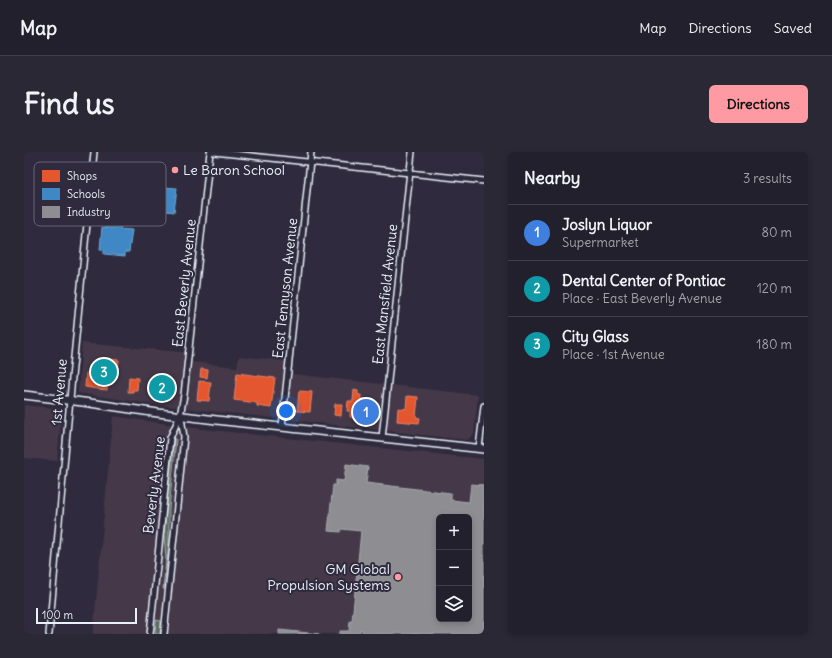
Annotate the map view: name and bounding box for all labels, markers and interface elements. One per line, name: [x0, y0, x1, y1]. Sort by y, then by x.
text: Map: [20, 16, 57, 40]
text: Map: [639, 19, 666, 37]
text: Directions: [688, 19, 752, 37]
text: Saved: [774, 19, 812, 37]
button: Directions: [709, 85, 808, 123]
text: Find us: [24, 86, 115, 122]
place label: Le Baron School: [183, 161, 285, 179]
legend: [34, 162, 166, 226]
marker: Le Baron School: [170, 165, 180, 175]
text: Nearby: [524, 167, 580, 189]
text: Shops: [67, 169, 97, 183]
text: 3 results: [743, 170, 792, 187]
text: Schools: [67, 187, 105, 201]
text: Industry: [67, 205, 110, 219]
text: Joslyn Liquor: [562, 215, 652, 234]
street label: East Tennyson Avenue: [269, 217, 301, 359]
street label: East Beverly Avenue: [168, 218, 200, 348]
street label: East Mansfield Avenue: [369, 223, 401, 365]
text: 1: [534, 224, 540, 241]
text: 80 m: [761, 224, 792, 241]
text: Supermarket: [562, 234, 639, 251]
text: Dental Center of Pontiac: [562, 271, 726, 290]
text: 2: [533, 280, 541, 297]
text: 120 m: [757, 280, 792, 297]
text: Place · East Beverly Avenue: [562, 290, 722, 307]
text: City Glass: [562, 327, 629, 346]
text: 3: [533, 336, 541, 353]
text: 180 m: [756, 336, 792, 353]
text: Place · 1st Avenue: [562, 346, 665, 363]
pin: 3: [91, 357, 117, 387]
street label: 1st Avenue: [47, 358, 71, 426]
pin: 2: [149, 373, 175, 403]
pin: 1: [353, 397, 379, 427]
your location: [276, 401, 296, 421]
street label: Beverly Avenue: [139, 435, 169, 535]
map controls: [436, 514, 472, 622]
button: +: [436, 514, 472, 550]
button: −: [436, 550, 472, 586]
place label: GM Global Propulsion Systems: [267, 560, 390, 594]
marker: GM Global Propulsion Systems: [393, 572, 403, 582]
button: layers: [436, 586, 472, 622]
scale bar: [36, 606, 137, 625]
text: 100 m: [42, 608, 73, 622]

